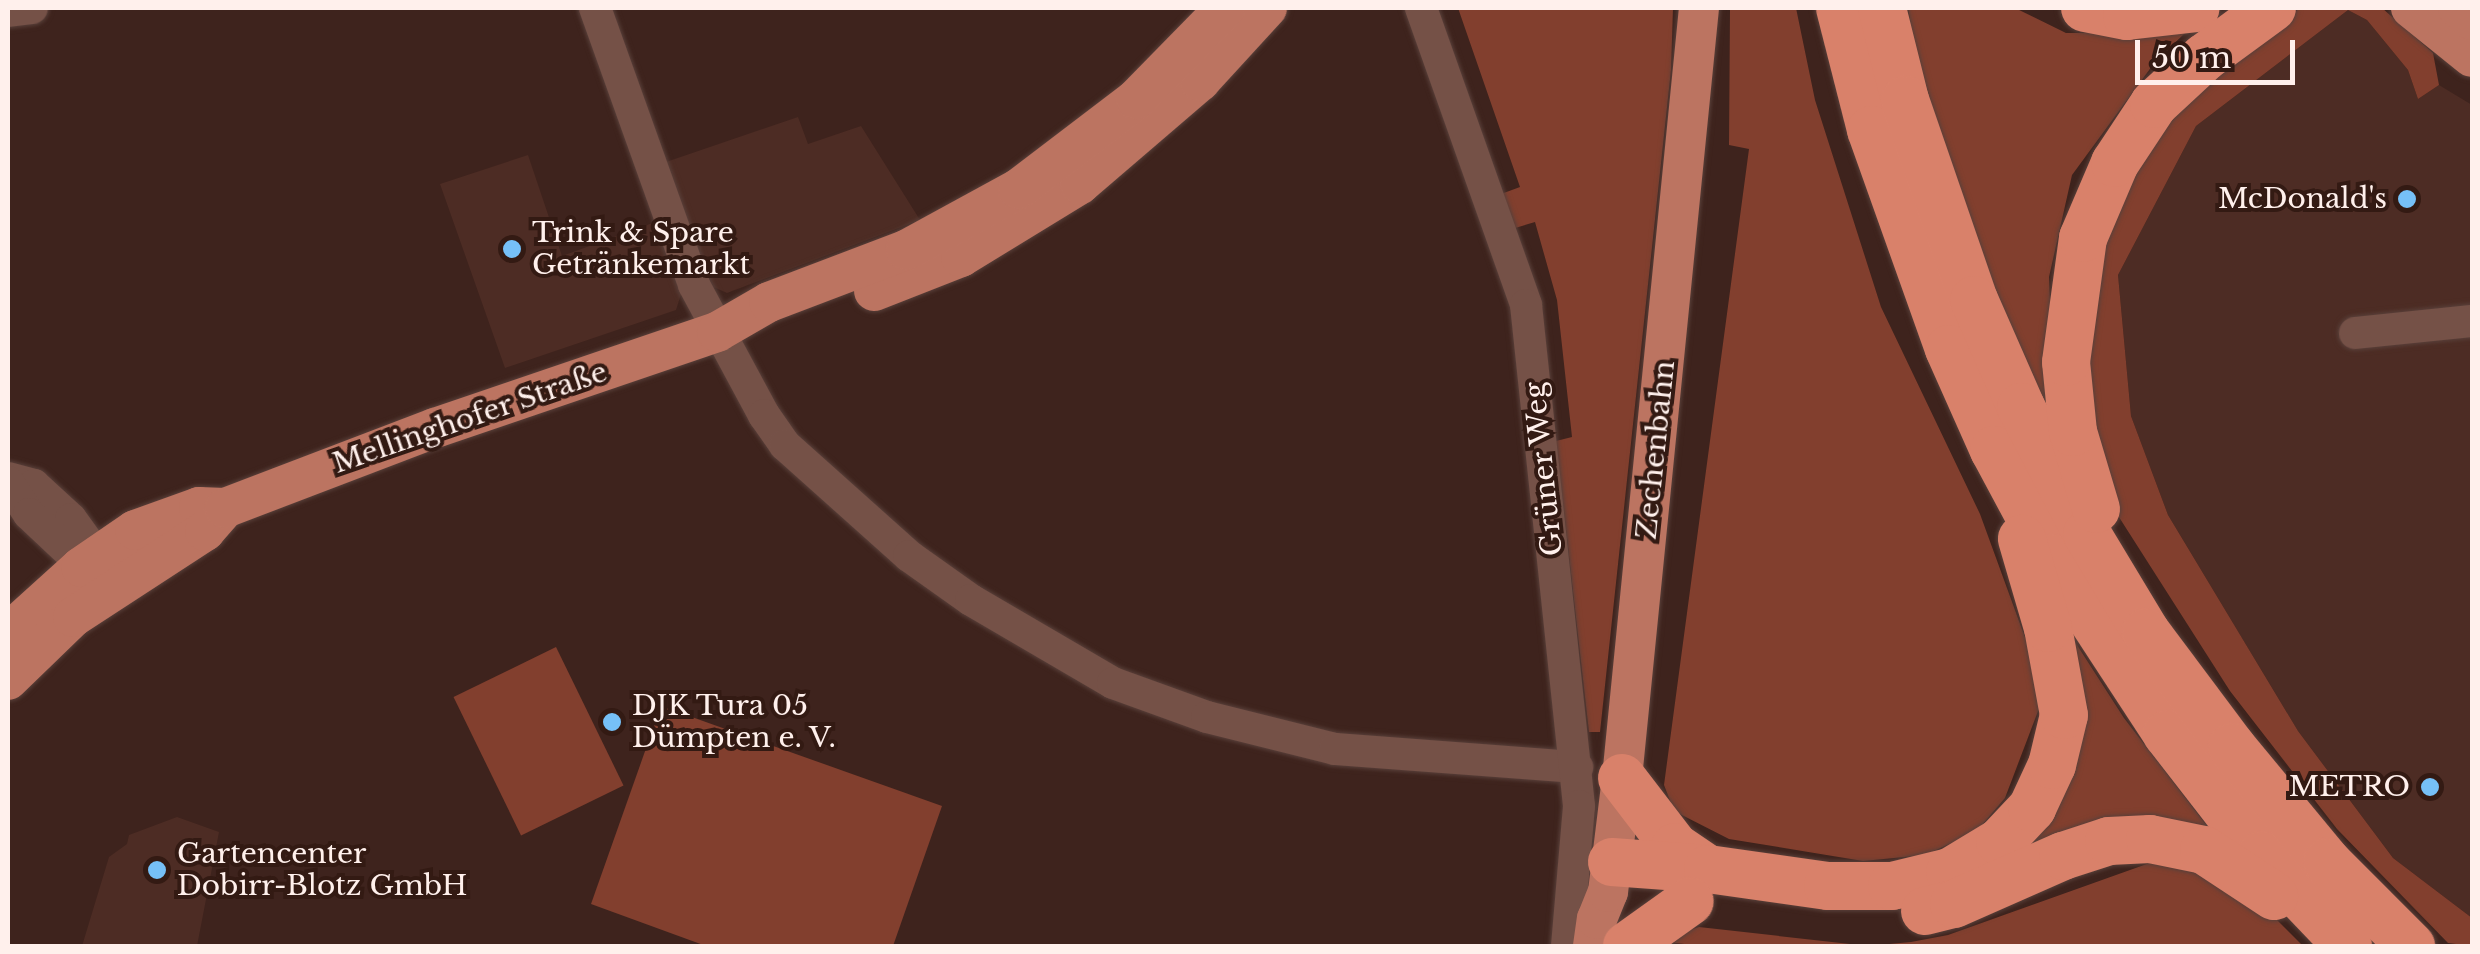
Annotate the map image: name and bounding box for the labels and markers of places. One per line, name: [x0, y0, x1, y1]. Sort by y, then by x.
place label: McDonald's: [2218, 182, 2387, 216]
marker: McDonald's: [2396, 188, 2418, 210]
place label: Trink & Spare Getränkemarkt: [532, 216, 750, 282]
marker: Trink & Spare Getränkemarkt: [501, 238, 523, 260]
place label: DJK Tura 05 Dümpten e. V.: [632, 689, 837, 755]
marker: DJK Tura 05 Dümpten e. V.: [601, 711, 623, 733]
place label: METRO: [2289, 770, 2410, 804]
marker: METRO: [2419, 776, 2441, 798]
place label: Gartencenter Dobirr-Blotz GmbH: [177, 837, 467, 903]
marker: Gartencenter Dobirr-Blotz GmbH: [146, 859, 168, 881]

